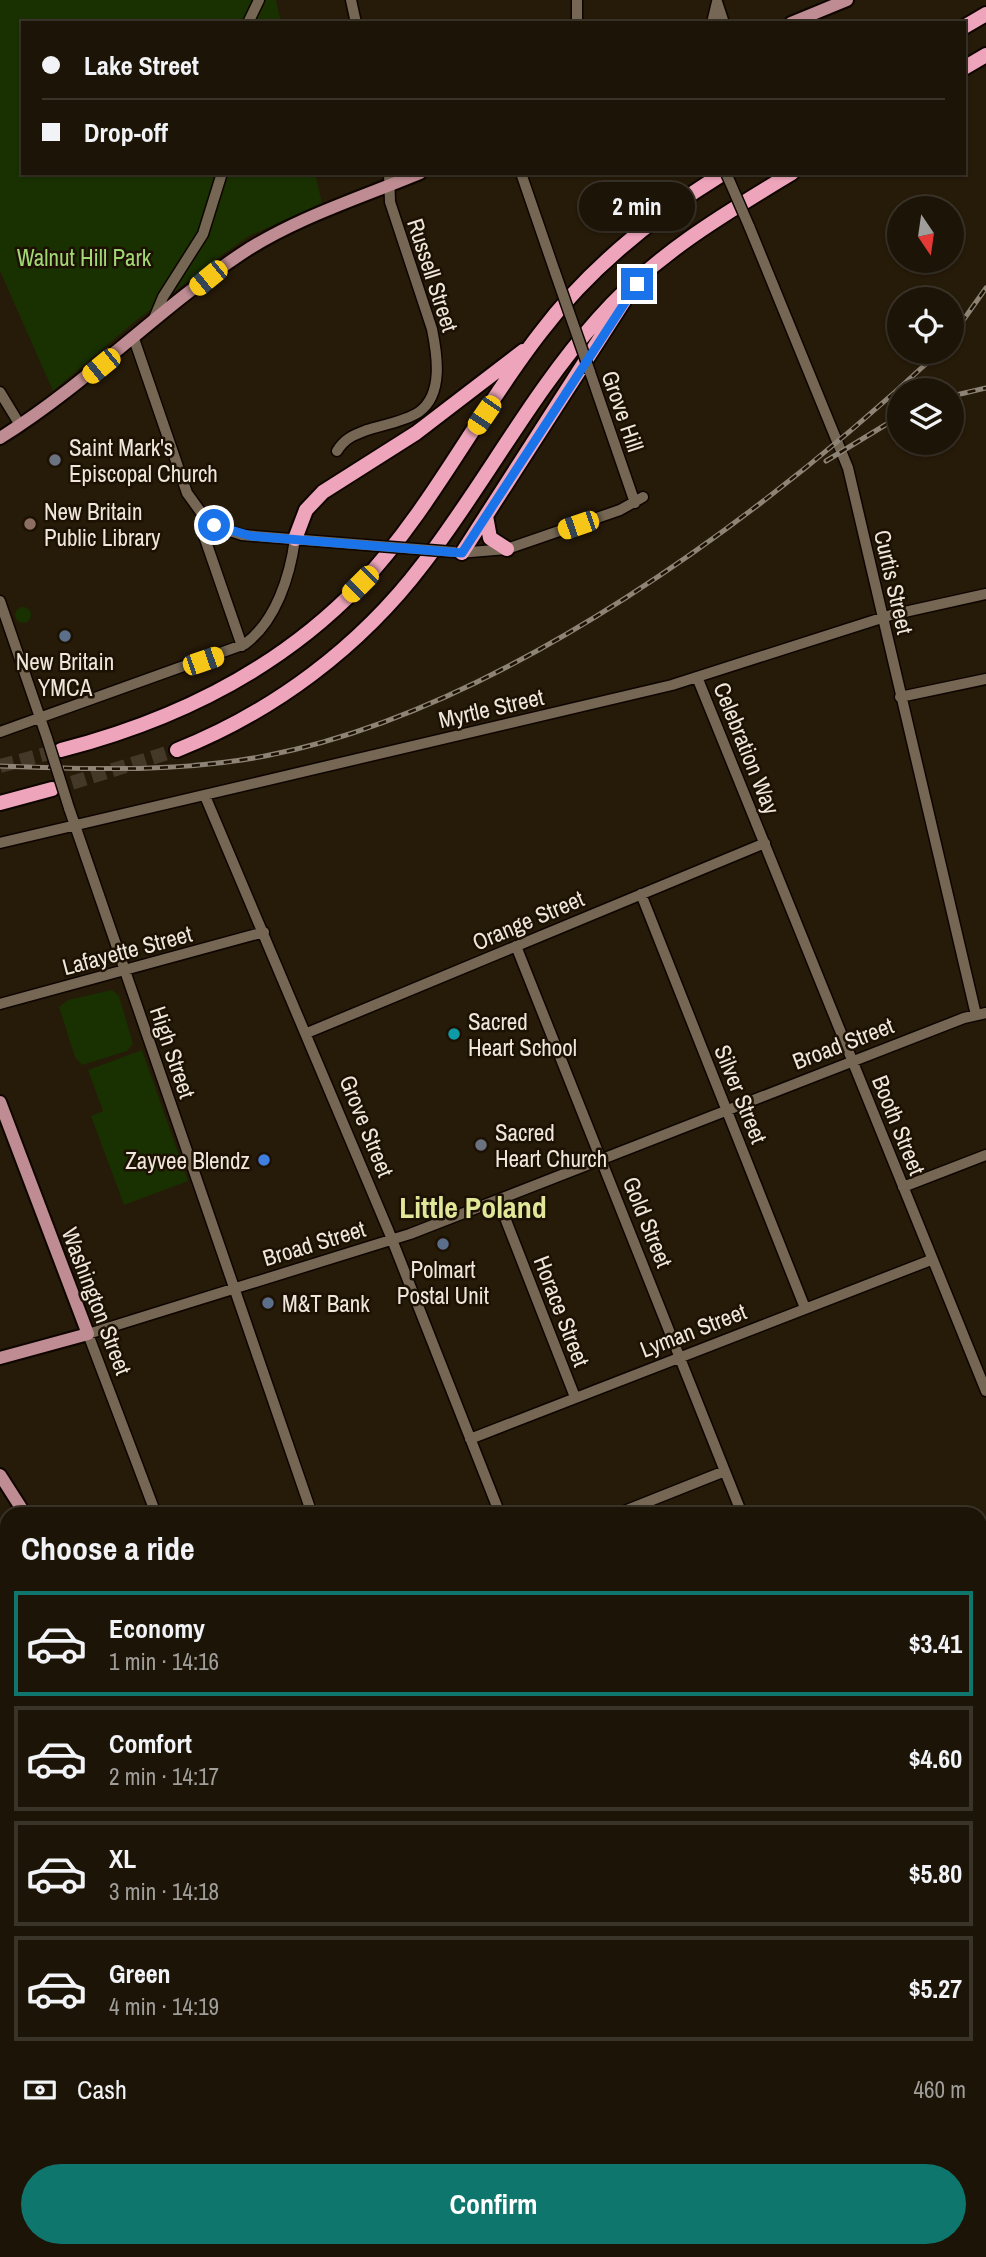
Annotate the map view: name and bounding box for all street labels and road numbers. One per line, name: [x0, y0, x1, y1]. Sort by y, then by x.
street label: Russell Street: [400, 214, 466, 336]
street label: Grove Hill: [595, 366, 651, 456]
street label: Curtis Street: [867, 527, 921, 637]
street label: Celebration Way: [706, 677, 788, 819]
street label: Myrtle Street: [435, 681, 547, 735]
street label: Orange Street: [467, 883, 589, 957]
street label: Lafayette Street: [59, 918, 195, 982]
street label: High Street: [143, 1002, 203, 1102]
street label: Broad Street: [788, 1010, 898, 1076]
street label: Silver Street: [707, 1040, 775, 1148]
street label: Grove Street: [333, 1071, 401, 1181]
street label: Booth Street: [865, 1071, 933, 1179]
street label: Gold Street: [616, 1172, 680, 1272]
street label: Broad Street: [259, 1213, 369, 1273]
street label: Washington Street: [55, 1223, 139, 1379]
street label: Horace Street: [527, 1251, 597, 1371]
street label: Lyman Street: [635, 1296, 751, 1364]

